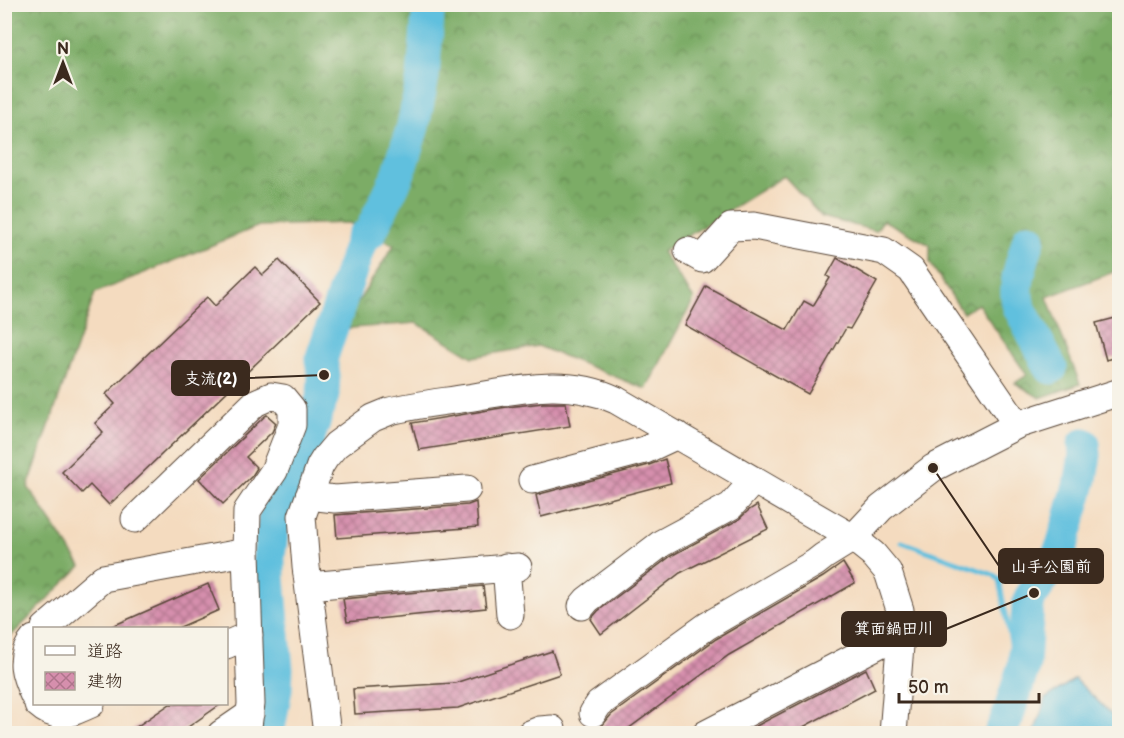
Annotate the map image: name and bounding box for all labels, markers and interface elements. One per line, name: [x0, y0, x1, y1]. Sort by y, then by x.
north arrow: [33, 33, 93, 93]
text: N: [57, 40, 69, 59]
callout: 支流(2): [172, 361, 249, 395]
text: 支流(2): [185, 370, 237, 389]
callout: 山手公園前: [999, 549, 1103, 583]
text: 山手公園前: [1011, 558, 1091, 577]
callout: 箕面鍋田川: [842, 612, 946, 646]
text: 箕面鍋田川: [854, 620, 934, 639]
legend: [33, 627, 228, 705]
text: 道路: [87, 641, 123, 662]
scale bar: [899, 666, 1038, 704]
text: 建物: [87, 671, 123, 692]
text: 50 m: [908, 677, 949, 698]

